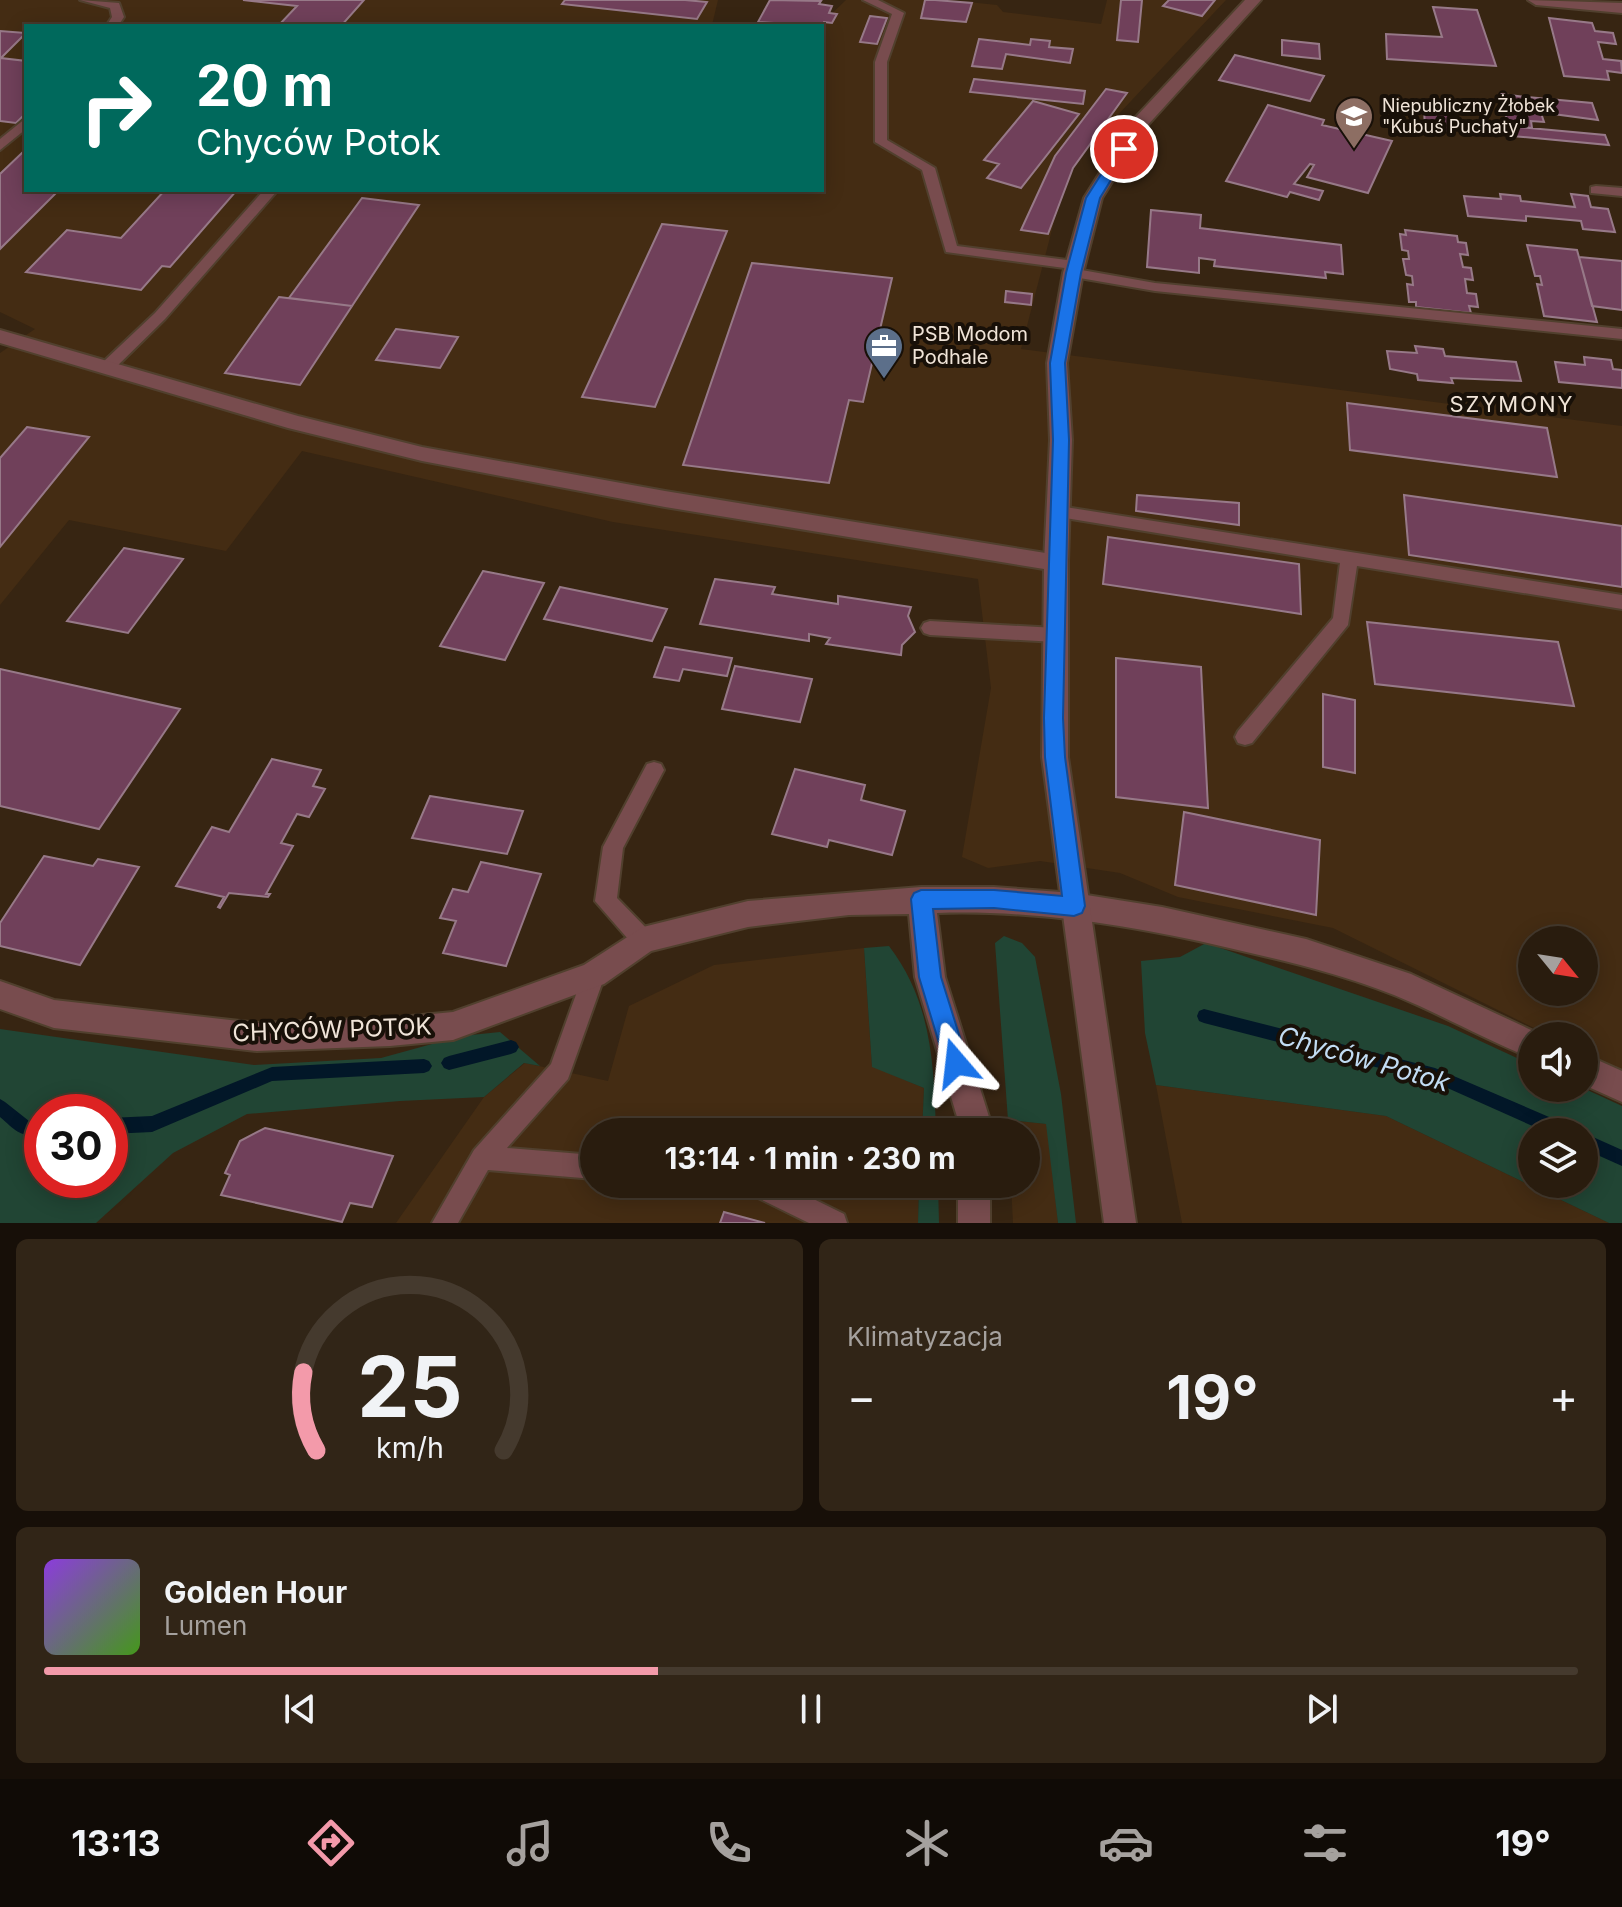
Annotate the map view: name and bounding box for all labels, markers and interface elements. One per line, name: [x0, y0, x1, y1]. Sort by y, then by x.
text: 20 m: [196, 52, 333, 120]
icon: right: [64, 56, 168, 160]
place label: Niepubliczny Żłobek "Kubuś Puchaty": [1382, 94, 1555, 137]
school or university icon: Niepubliczny Żłobek "Kubuś Puchaty": [1333, 95, 1375, 150]
pin: [1090, 115, 1158, 183]
text: Chyców Potok: [196, 120, 441, 164]
icon: arrive: [1102, 127, 1146, 171]
place label: PSB Modom Podhale: [912, 322, 1028, 369]
office icon: PSB Modom Podhale: [863, 325, 905, 380]
district label: SZYMONY: [1449, 391, 1575, 417]
north arrow: [1518, 926, 1598, 1006]
map controls: [1518, 926, 1598, 1198]
street label: CHYCÓW POTOK: [232, 1012, 432, 1047]
water label: Chyców Potok: [1275, 1019, 1454, 1098]
position arrow: [914, 1021, 998, 1105]
button: sound: [1518, 1022, 1598, 1102]
speed limit sign: 30: [24, 1094, 128, 1198]
button: layers: [1518, 1118, 1598, 1198]
text: 13:14 · 1 min · 230 m: [664, 1140, 956, 1176]
text: Klimatyzacja: [847, 1321, 1003, 1352]
text: 25: [357, 1336, 462, 1437]
text: 19°: [1166, 1361, 1259, 1433]
text: −: [847, 1370, 876, 1424]
text: +: [1549, 1370, 1578, 1424]
text: km/h: [376, 1430, 443, 1465]
text: Golden Hour: [164, 1574, 347, 1610]
text: Lumen: [164, 1610, 247, 1641]
icon: previous: [278, 1687, 322, 1731]
icon: pause: [789, 1687, 833, 1731]
icon: next: [1300, 1687, 1344, 1731]
icon: directions: [303, 1815, 359, 1871]
icon: music: [502, 1815, 558, 1871]
icon: phone: [701, 1815, 757, 1871]
icon: climate: [899, 1815, 955, 1871]
icon: car: [1098, 1815, 1154, 1871]
icon: filters: [1297, 1815, 1353, 1871]
text: 13:13: [71, 1821, 161, 1865]
text: 19°: [1495, 1821, 1551, 1865]

